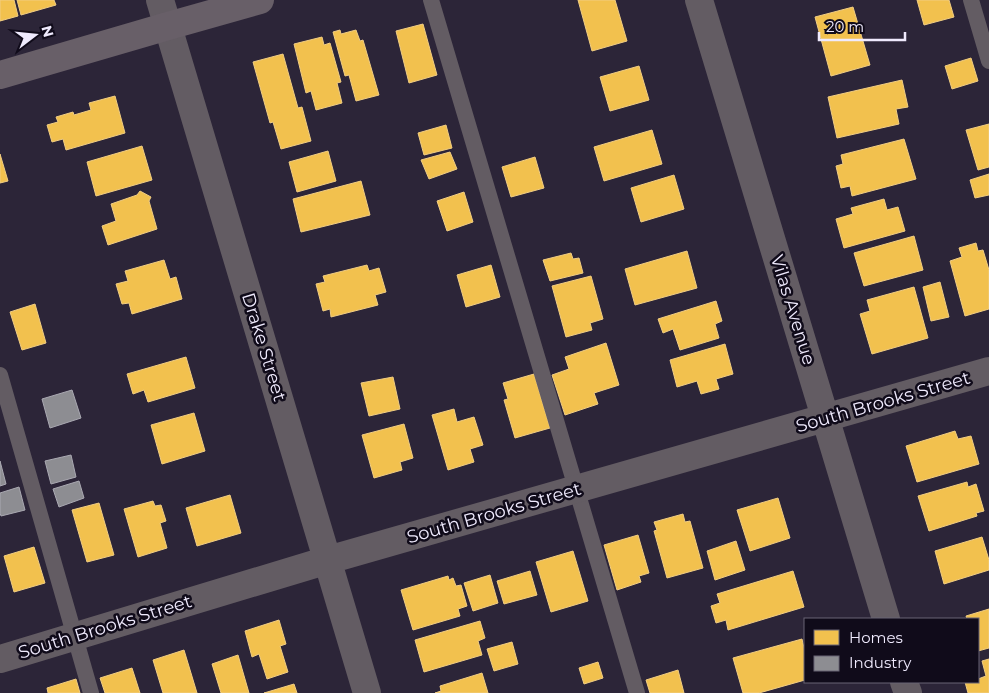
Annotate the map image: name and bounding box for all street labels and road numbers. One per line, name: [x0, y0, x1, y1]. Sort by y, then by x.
street label: Vilas Avenue: [766, 252, 820, 368]
street label: Drake Street: [237, 290, 291, 404]
street label: South Brooks Street: [793, 367, 973, 437]
street label: South Brooks Street: [404, 478, 584, 548]
street label: South Brooks Street: [16, 590, 194, 664]

